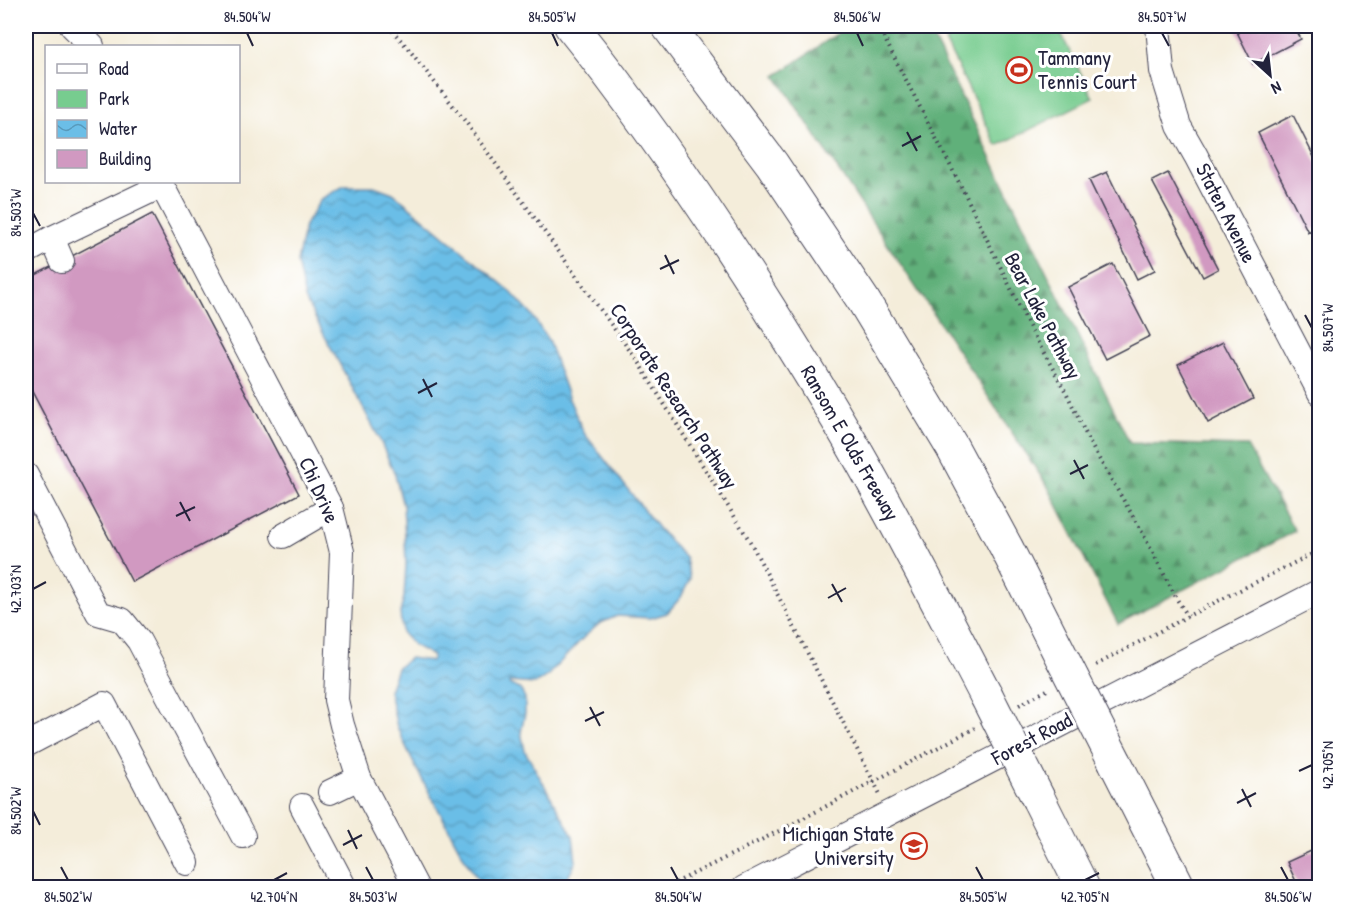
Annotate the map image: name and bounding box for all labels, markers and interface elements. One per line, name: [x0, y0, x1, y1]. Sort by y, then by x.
text: 84.504°W: [224, 6, 271, 27]
text: 84.505°W: [528, 6, 576, 27]
text: 84.506°W: [833, 6, 881, 27]
text: 84.507°W: [1138, 6, 1187, 27]
place label: Tammany Tennis Court: [1038, 43, 1137, 96]
legend: [45, 45, 240, 183]
north arrow: [1240, 45, 1300, 105]
sports icon: Tammany Tennis Court: [1004, 55, 1034, 85]
text: Road: [99, 56, 129, 81]
text: N: [1268, 77, 1286, 100]
text: Park: [99, 86, 130, 111]
text: Water: [99, 116, 137, 141]
text: Building: [99, 146, 151, 171]
street label: Staten Avenue: [1189, 158, 1264, 268]
text: 84.503°W: [5, 188, 26, 237]
street label: Bear Lake Pathway: [998, 247, 1089, 384]
street label: Corporate Research Pathway: [603, 297, 745, 494]
text: 84.507°W: [1317, 303, 1338, 352]
street label: Ransom E Olds Freeway: [794, 360, 907, 526]
street label: Chi Drive: [292, 452, 347, 527]
text: 42.703°N: [5, 565, 26, 613]
street label: Forest Road: [986, 705, 1077, 772]
text: 42.705°N: [1317, 741, 1338, 789]
text: 84.502°W: [5, 786, 26, 835]
place label: Michigan State University: [783, 819, 894, 872]
school or university icon: Michigan State University: [899, 831, 929, 861]
text: 84.502°W: [44, 886, 93, 907]
text: 42.704°N: [250, 886, 298, 907]
text: 84.503°W: [349, 886, 398, 907]
text: 84.504°W: [655, 886, 702, 907]
text: 84.505°W: [959, 886, 1007, 907]
text: 42.705°N: [1061, 886, 1109, 907]
text: 84.506°W: [1264, 886, 1312, 907]

